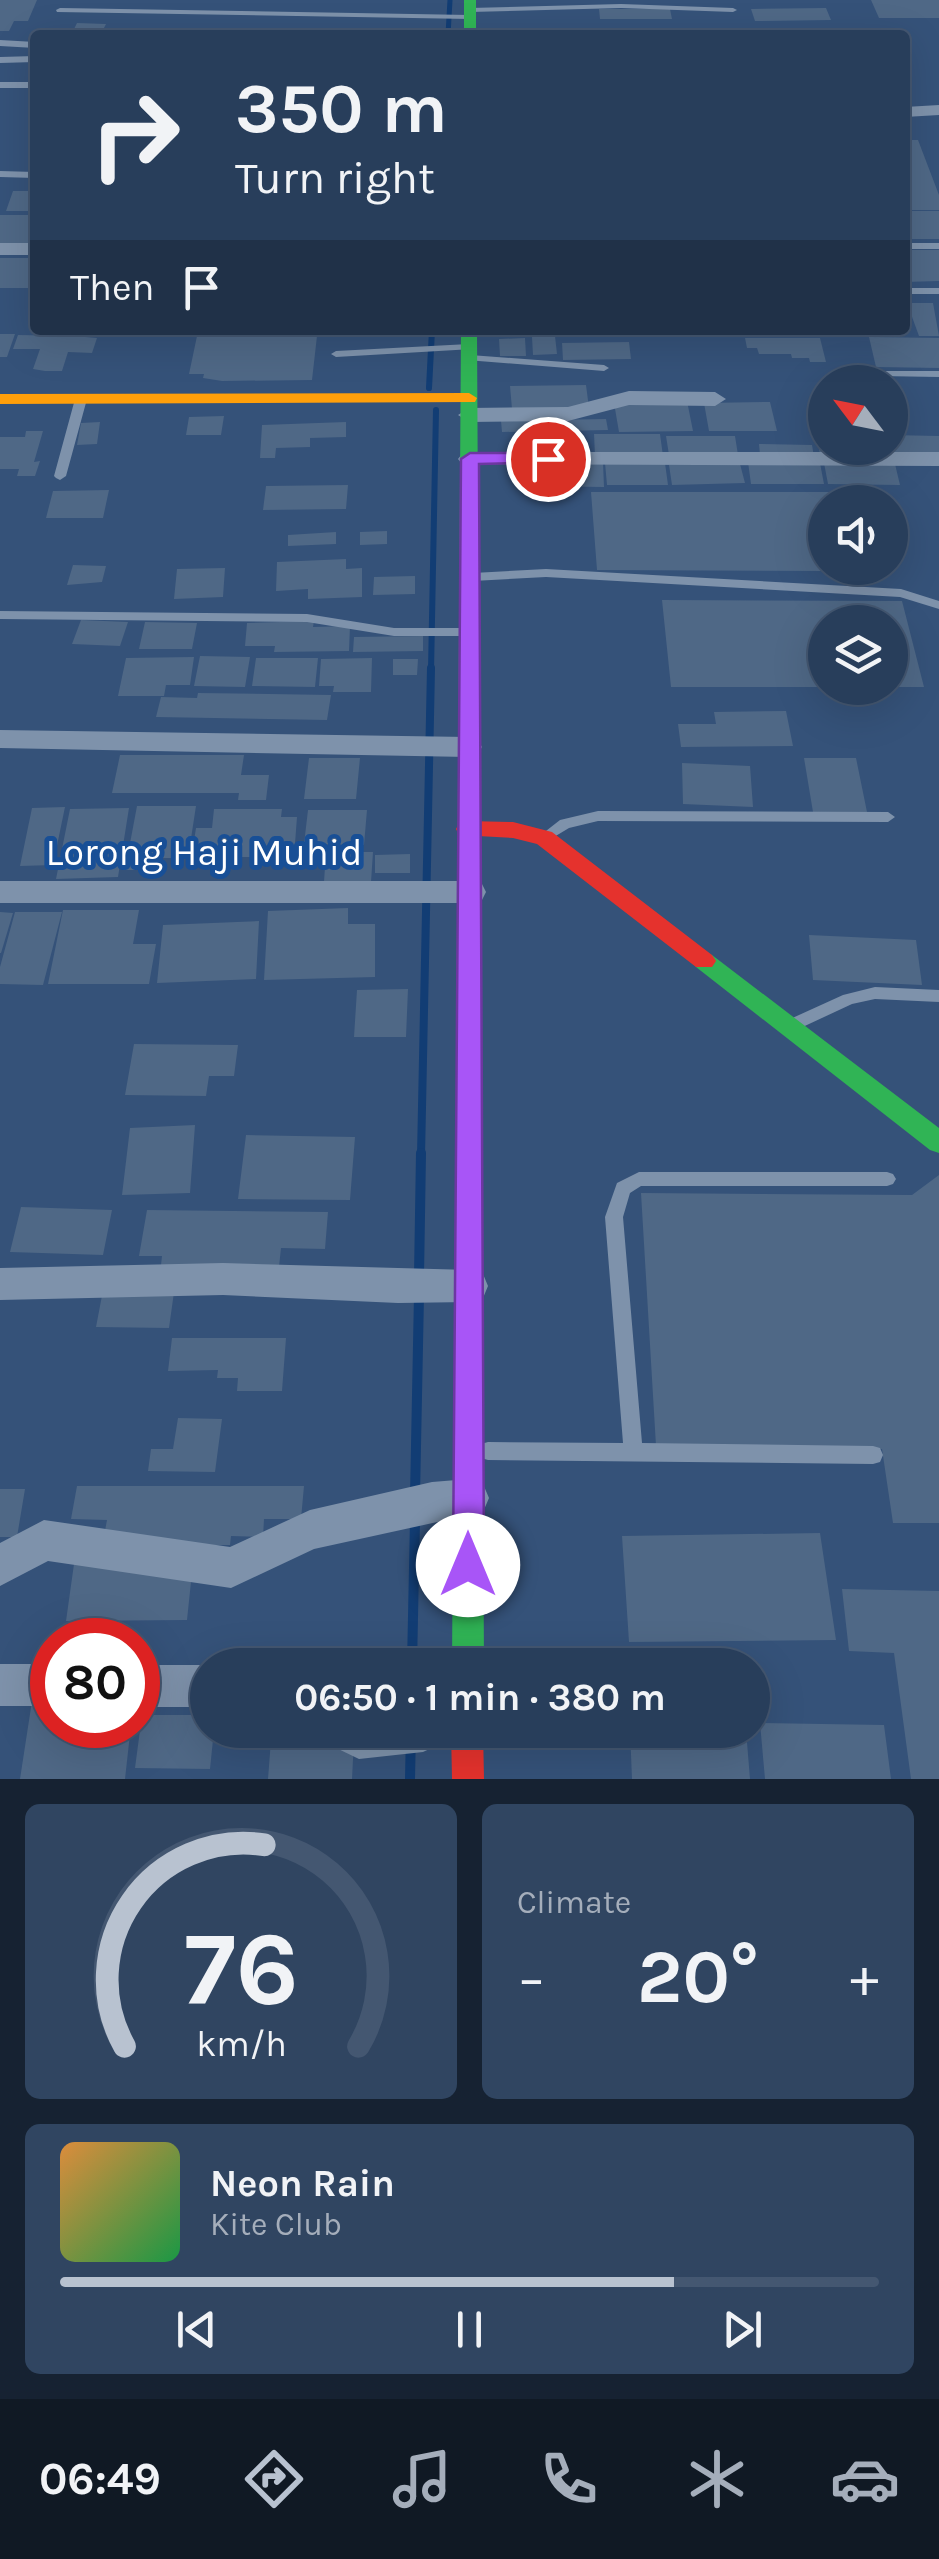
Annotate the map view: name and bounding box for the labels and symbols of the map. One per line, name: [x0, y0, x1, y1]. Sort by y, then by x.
north arrow: [808, 365, 908, 465]
pin: [506, 417, 591, 502]
street label: Lorong Haji Muhid: [46, 830, 363, 875]
position arrow: [416, 1513, 520, 1617]
speed limit sign: 80: [30, 1618, 160, 1748]

